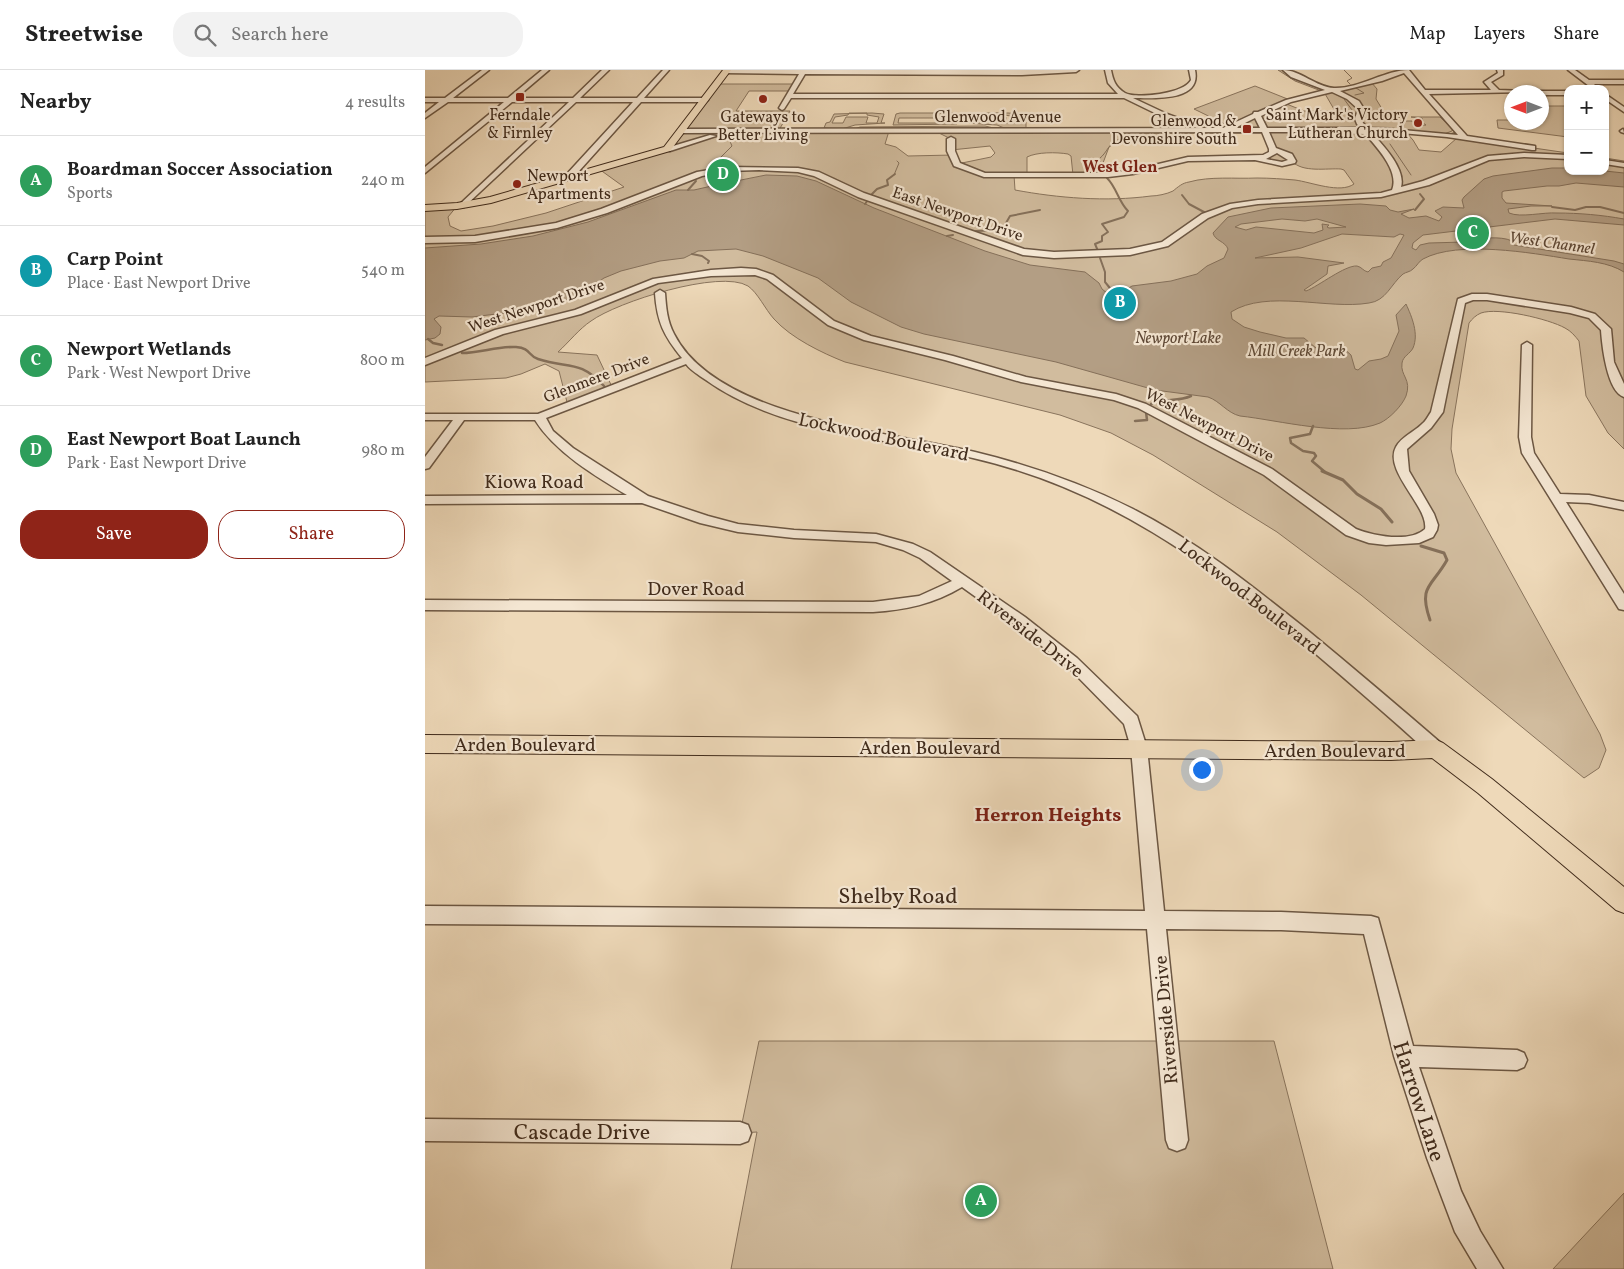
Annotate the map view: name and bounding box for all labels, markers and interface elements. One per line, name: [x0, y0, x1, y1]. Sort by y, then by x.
search box: [173, 12, 523, 57]
text: Streetwise: [25, 18, 143, 52]
icon: search: [191, 21, 219, 49]
text: Search here: [231, 22, 328, 48]
text: Map: [1409, 22, 1445, 47]
text: Layers: [1473, 22, 1525, 47]
text: Share: [1553, 22, 1599, 47]
north arrow: [1504, 85, 1549, 130]
map controls: [1564, 85, 1609, 175]
button: +: [1564, 85, 1609, 130]
text: Nearby: [20, 88, 91, 117]
marker: Ferndale & Firnley: [514, 91, 526, 103]
text: 4 results: [345, 92, 405, 114]
marker: Gateways to Better Living: [757, 93, 769, 105]
place label: Ferndale & Firnley: [487, 105, 553, 145]
place label: Saint Mark's Victory Lutheran Church: [1266, 105, 1408, 145]
place label: Gateways to Better Living: [718, 107, 808, 147]
street label: Glenwood Avenue: [935, 107, 1061, 129]
place label: Glenwood & Devonshire South: [1111, 111, 1237, 151]
marker: Saint Mark's Victory Lutheran Church: [1412, 117, 1424, 129]
marker: Glenwood & Devonshire South: [1241, 123, 1253, 135]
button: −: [1564, 130, 1609, 175]
pin: D: [707, 156, 739, 194]
text: Boardman Soccer Association: [67, 157, 333, 183]
district label: West Glen: [1083, 157, 1158, 179]
place label: Newport Apartments: [527, 166, 611, 206]
text: A: [30, 170, 42, 192]
text: 240 m: [361, 170, 405, 192]
marker: Newport Apartments: [511, 178, 523, 190]
street label: East Newport Drive: [889, 182, 1026, 248]
text: Sports: [67, 183, 113, 205]
pin: C: [1457, 214, 1489, 252]
water label: West Channel: [1508, 227, 1596, 261]
text: Carp Point: [67, 247, 163, 273]
text: B: [31, 260, 41, 282]
text: 540 m: [361, 260, 405, 282]
text: Place · East Newport Drive: [67, 273, 251, 295]
street label: West Newport Drive: [466, 275, 608, 339]
pin: B: [1104, 284, 1136, 322]
water label: Newport Lake: [1135, 328, 1221, 350]
text: Newport Wetlands: [67, 337, 231, 363]
park label: Mill Creek Park: [1247, 341, 1346, 363]
street label: Glenmere Drive: [541, 349, 653, 409]
text: C: [31, 350, 41, 372]
text: 800 m: [360, 350, 405, 372]
text: Park · West Newport Drive: [67, 363, 251, 385]
street label: West Newport Drive: [1141, 384, 1277, 468]
street label: Lockwood Boulevard: [796, 407, 971, 469]
text: East Newport Boat Launch: [67, 427, 301, 453]
text: D: [30, 440, 42, 462]
text: 980 m: [362, 440, 405, 462]
text: Park · East Newport Drive: [67, 453, 246, 475]
street label: Kiowa Road: [484, 470, 584, 496]
button: Save: [20, 510, 208, 559]
button: Share: [218, 510, 405, 559]
street label: Lockwood Boulevard: [1172, 534, 1325, 661]
street label: Dover Road: [647, 577, 745, 603]
street label: Riverside Drive: [971, 585, 1089, 685]
street label: Arden Boulevard: [454, 733, 596, 759]
street label: Arden Boulevard: [859, 736, 1001, 762]
street label: Arden Boulevard: [1264, 739, 1406, 765]
your location: [1189, 757, 1215, 783]
district label: Herron Heights: [975, 802, 1121, 830]
street label: Shelby Road: [838, 882, 958, 913]
street label: Riverside Drive: [1148, 954, 1186, 1085]
street label: Harrow Lane: [1384, 1038, 1452, 1166]
street label: Cascade Drive: [514, 1118, 650, 1149]
pin: A: [965, 1182, 997, 1220]

